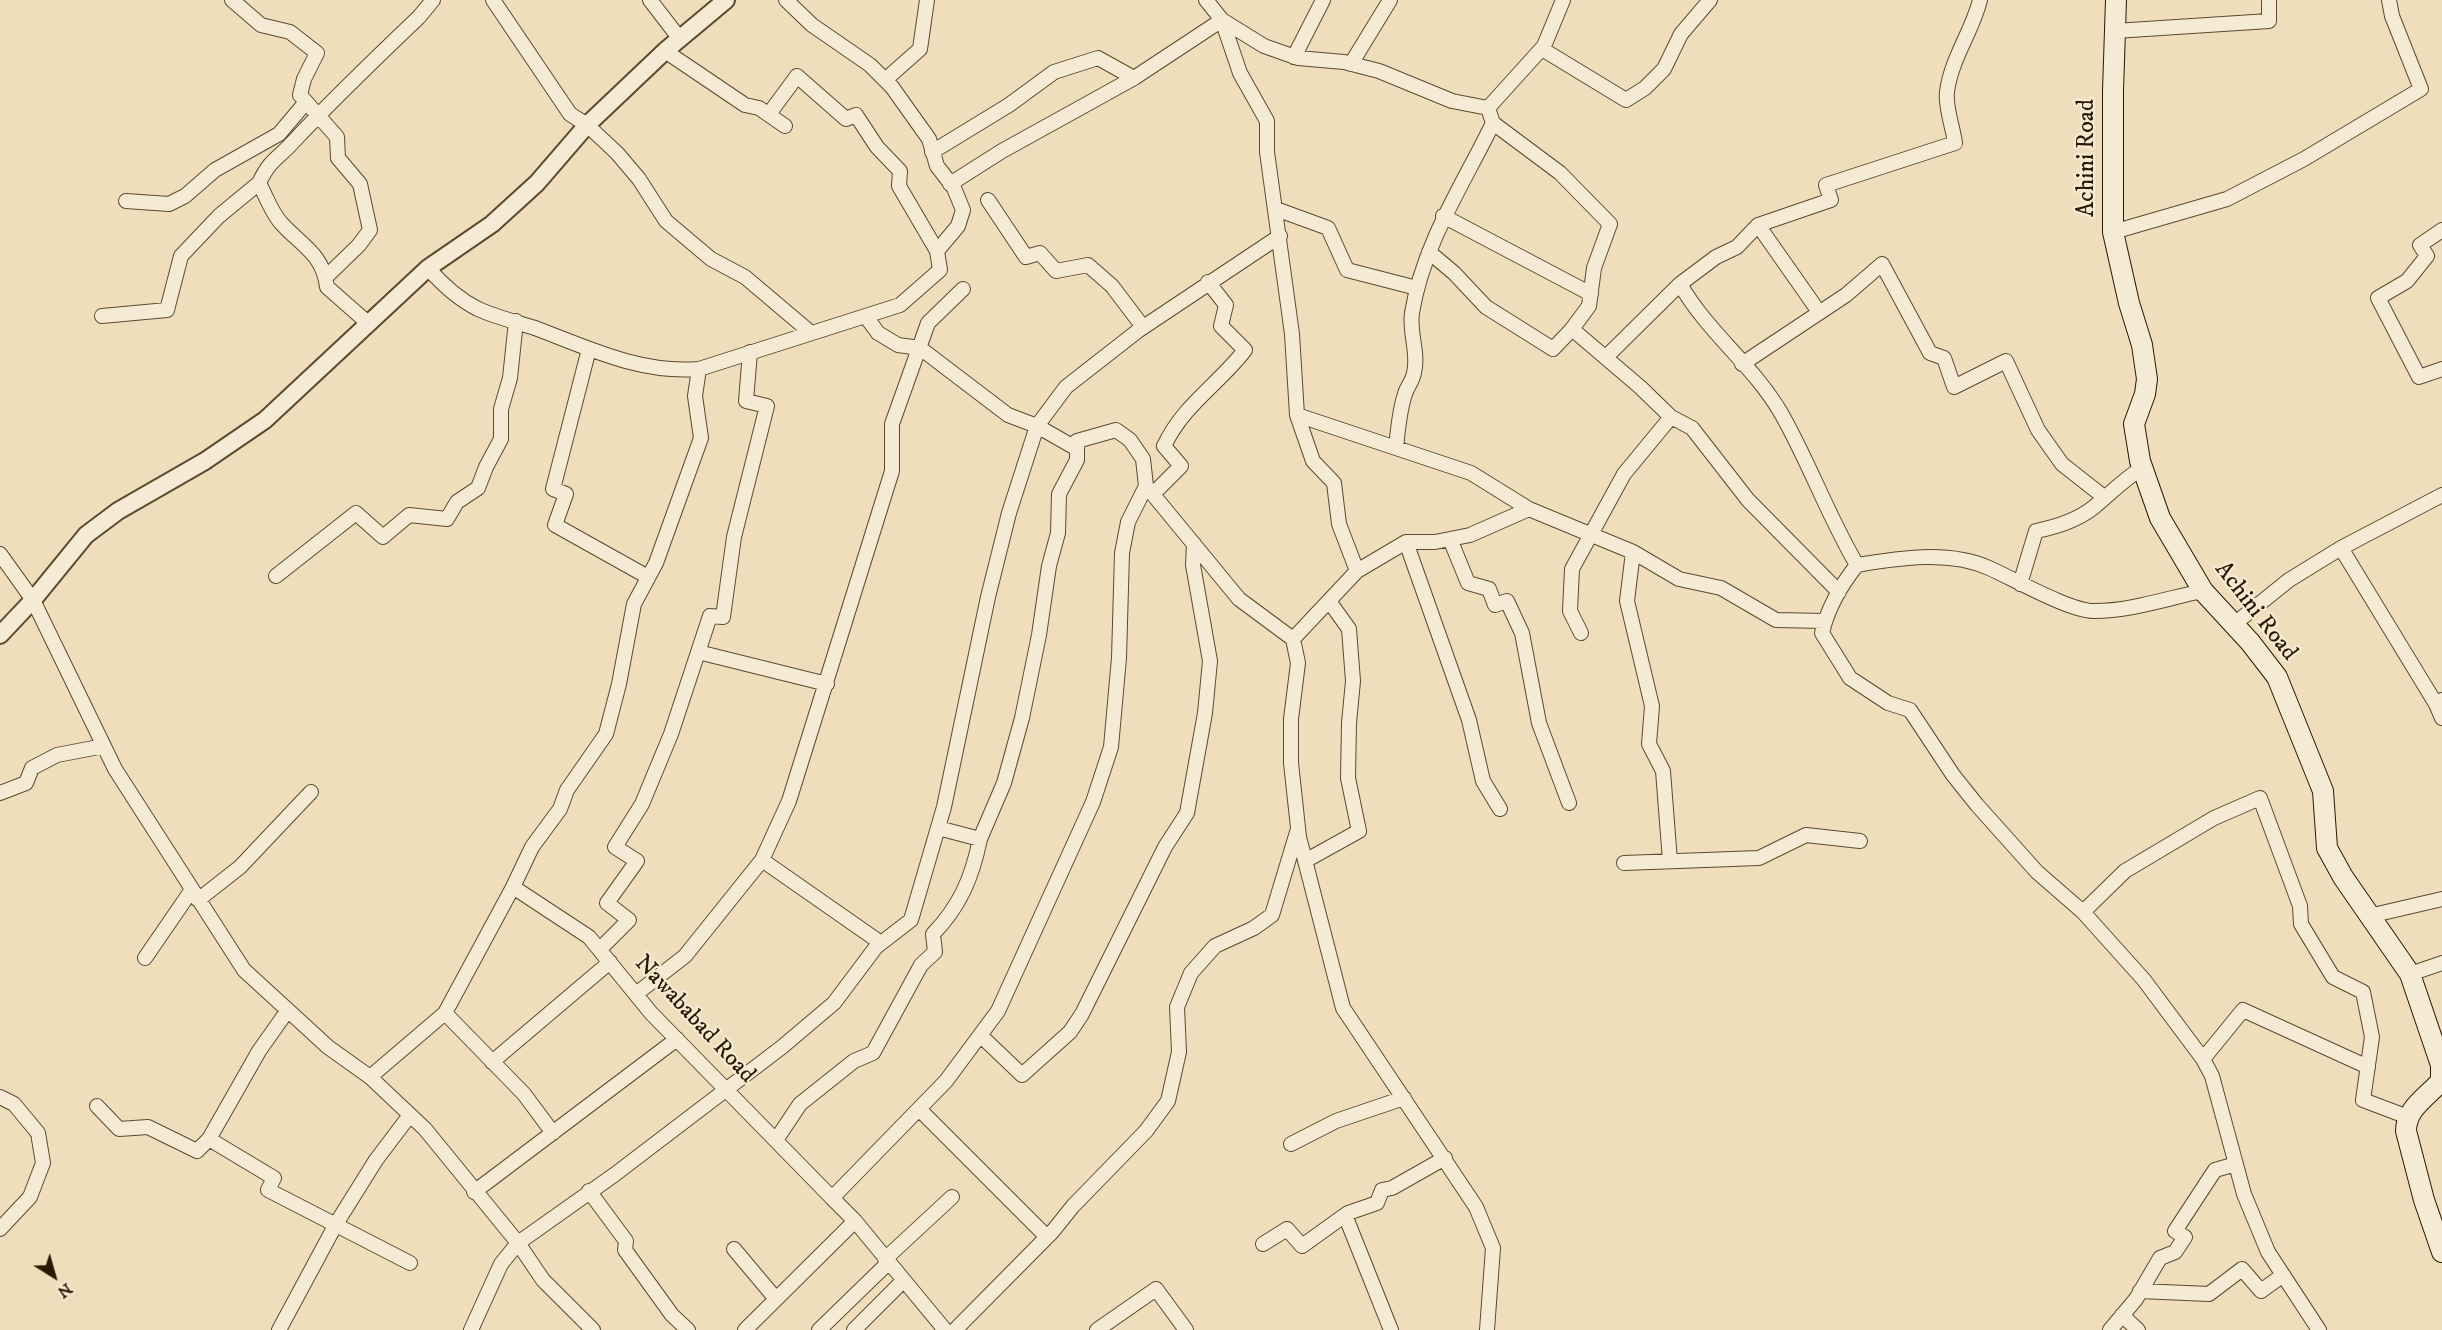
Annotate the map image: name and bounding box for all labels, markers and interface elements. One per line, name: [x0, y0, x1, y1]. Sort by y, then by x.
street label: Achini Road: [2074, 99, 2102, 217]
street label: Achini Road: [2207, 557, 2303, 667]
street label: Nawababad Road: [627, 950, 761, 1090]
north arrow: [24, 1246, 84, 1306]
text: N: [54, 1278, 76, 1302]

